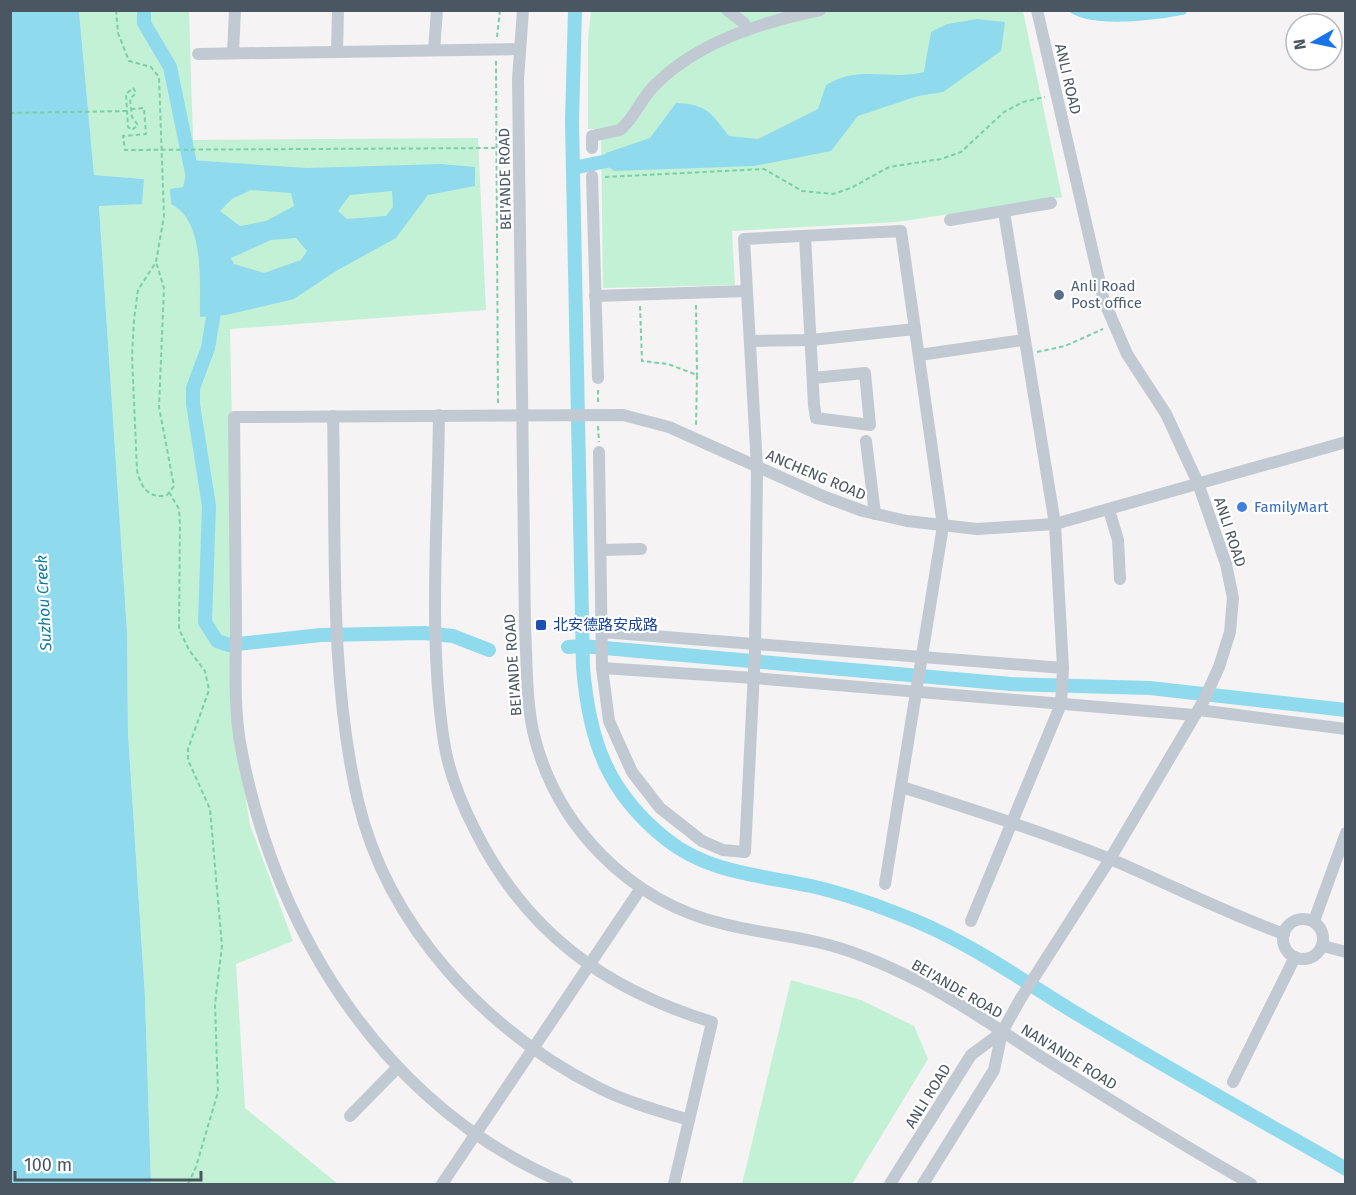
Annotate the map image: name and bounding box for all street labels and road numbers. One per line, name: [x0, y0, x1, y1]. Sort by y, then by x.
street label: ANLI ROAD: [1051, 42, 1085, 116]
street label: BEI'ANDE ROAD: [495, 128, 515, 230]
street label: ANCHENG ROAD: [763, 446, 869, 504]
street label: ANLI ROAD: [1210, 495, 1250, 569]
street label: BEI'ANDE ROAD: [500, 613, 526, 717]
street label: BEI'ANDE ROAD: [908, 956, 1006, 1022]
street label: NAN'ANDE ROAD: [1018, 1020, 1120, 1094]
street label: ANLI ROAD: [901, 1061, 955, 1131]

